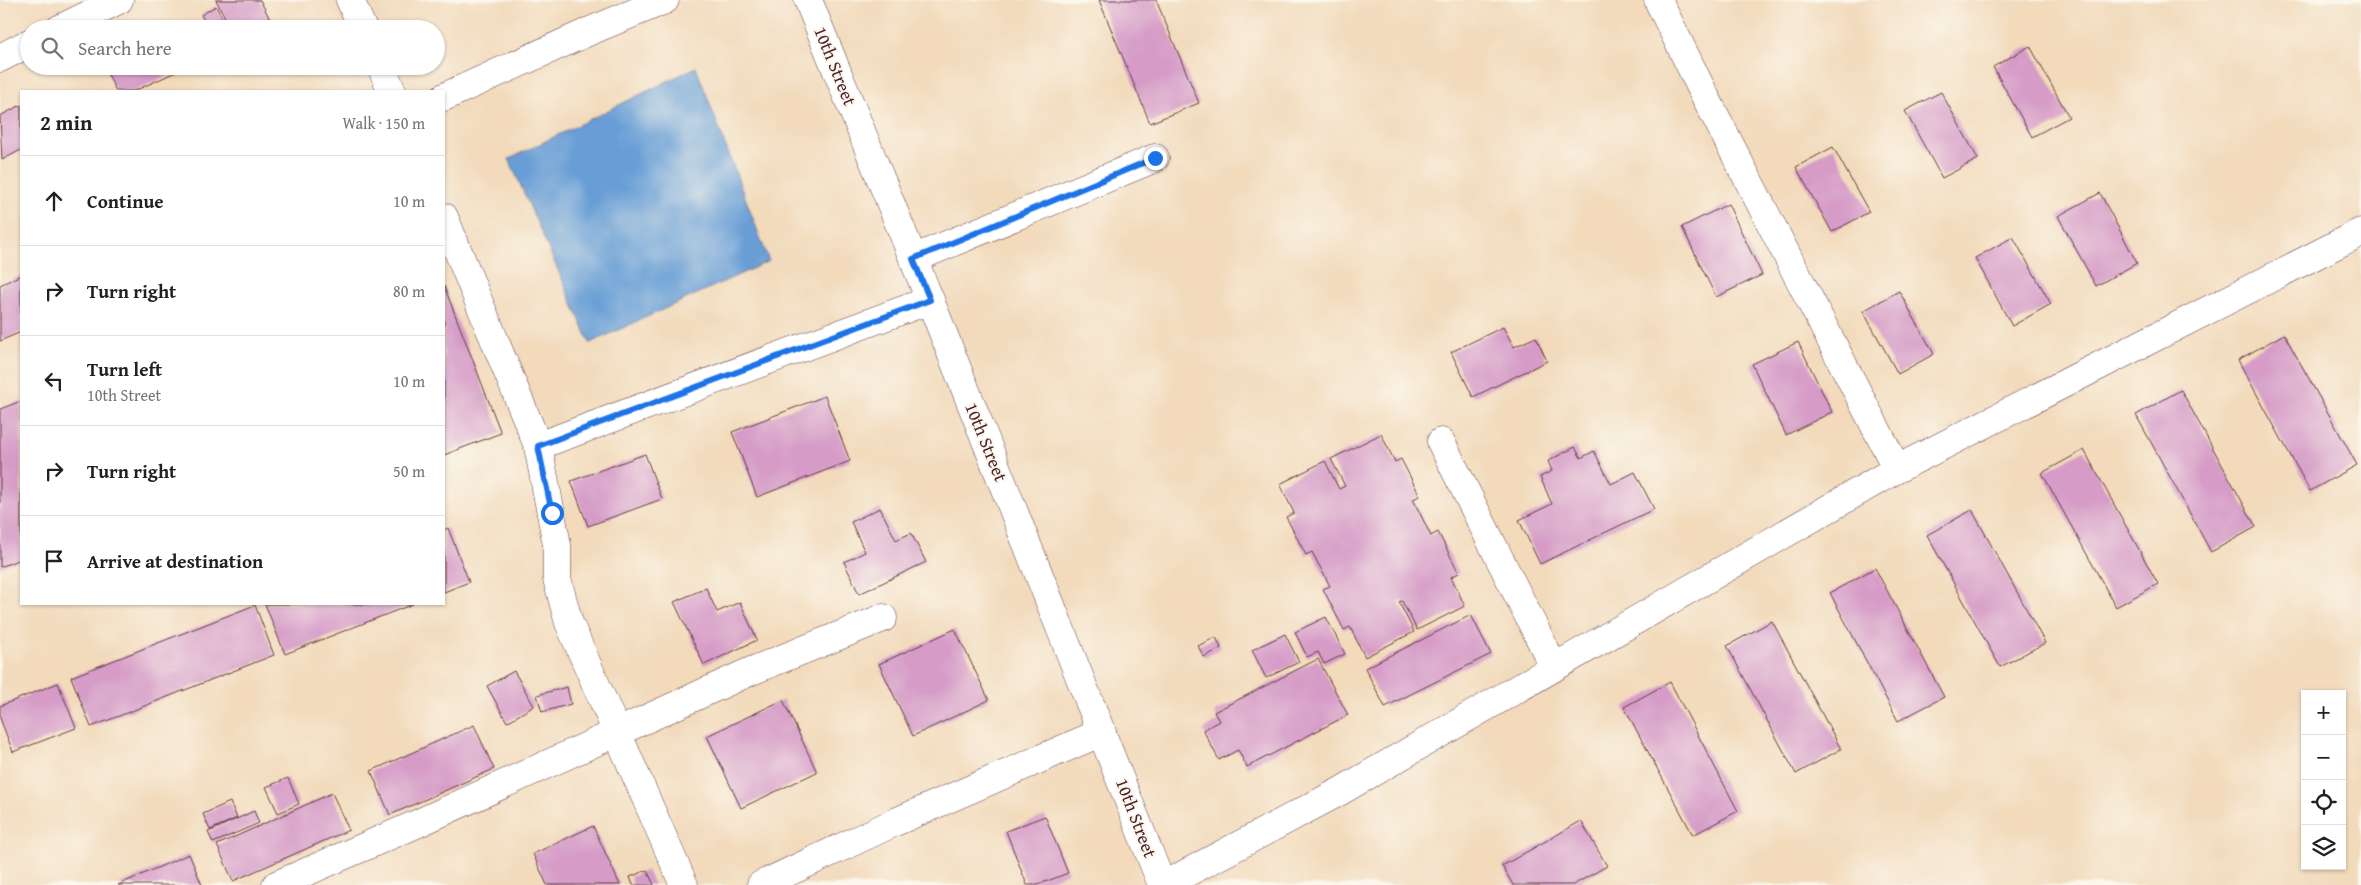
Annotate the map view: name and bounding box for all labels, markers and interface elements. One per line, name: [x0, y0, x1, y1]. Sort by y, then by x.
search box: [20, 20, 445, 75]
street label: 10th Street: [807, 22, 864, 110]
icon: search: [38, 34, 66, 62]
text: Search here: [78, 34, 172, 62]
text: 2 min: [40, 107, 92, 138]
text: Walk · 150 m: [342, 111, 425, 135]
route end: [1144, 147, 1167, 170]
icon: ahead: [40, 187, 68, 215]
text: Continue: [87, 187, 164, 215]
text: 10 m: [393, 189, 425, 213]
icon: right: [40, 277, 68, 305]
text: Turn right: [87, 277, 176, 305]
text: 80 m: [393, 279, 425, 303]
text: Turn left: [87, 355, 162, 383]
icon: left: [40, 367, 68, 395]
text: 10 m: [393, 369, 425, 393]
text: 10th Street: [87, 383, 161, 407]
street label: 10th Street: [958, 398, 1015, 486]
icon: right: [40, 457, 68, 485]
text: Turn right: [87, 457, 176, 485]
text: 50 m: [393, 459, 425, 483]
route start: [541, 502, 564, 525]
icon: arrive: [40, 547, 68, 575]
text: Arrive at destination: [87, 547, 263, 575]
map controls: [2301, 690, 2346, 870]
button: +: [2301, 690, 2346, 735]
button: −: [2301, 735, 2346, 780]
street label: 10th Street: [1109, 774, 1164, 862]
button: locate: [2301, 780, 2346, 825]
button: layers: [2301, 825, 2346, 870]

